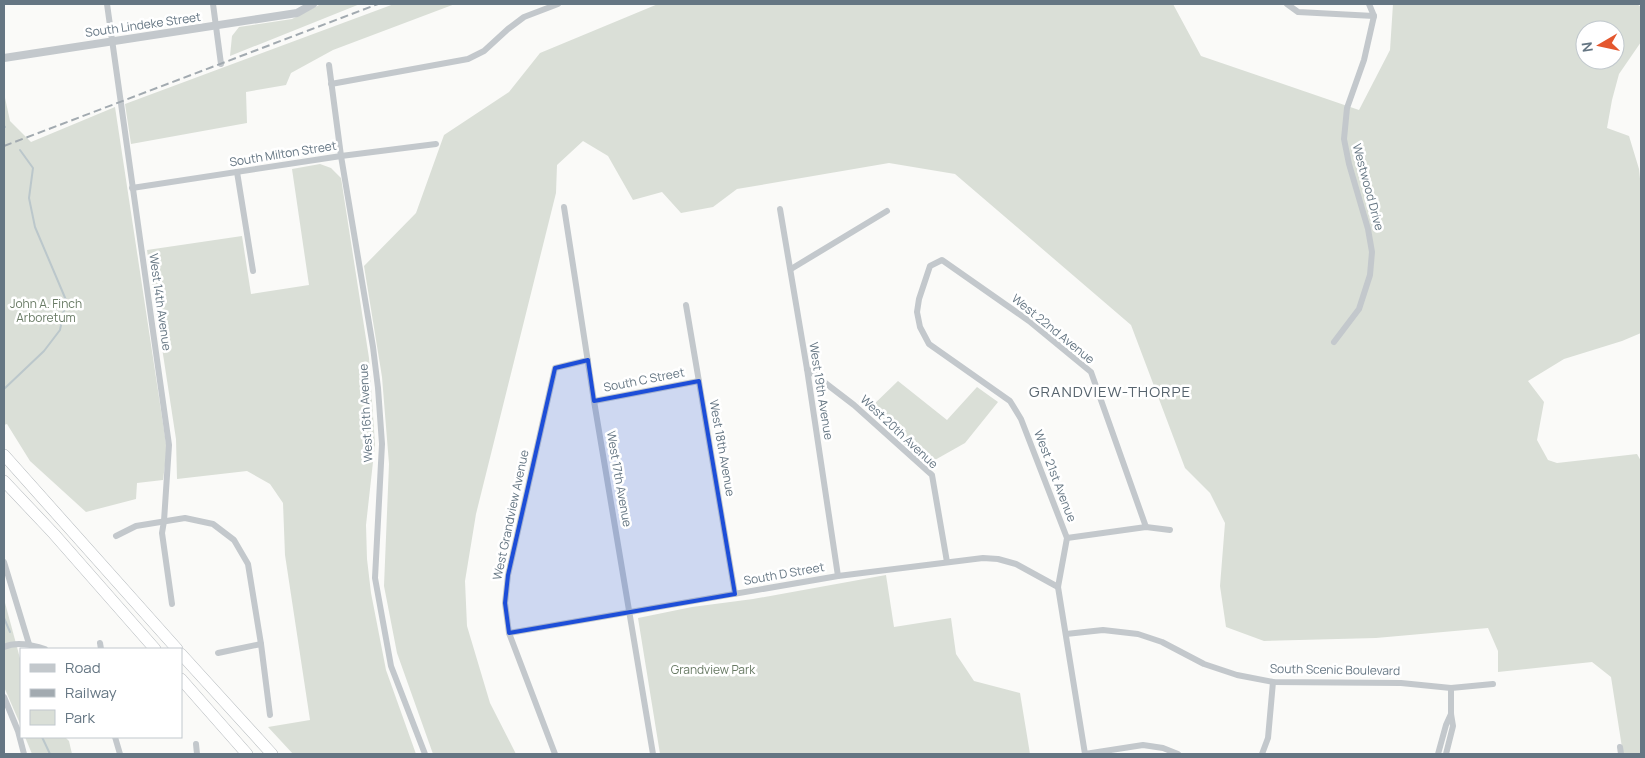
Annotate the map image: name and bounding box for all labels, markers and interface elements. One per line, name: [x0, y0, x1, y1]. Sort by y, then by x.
street label: South Lindeke Street: [84, 8, 202, 41]
north arrow: [1575, 20, 1625, 70]
text: N: [1576, 41, 1597, 54]
street label: South Milton Street: [228, 137, 338, 170]
street label: Westwood Drive: [1349, 142, 1388, 232]
street label: West 14th Avenue: [145, 252, 176, 352]
street label: West 22nd Avenue: [1008, 290, 1098, 367]
park label: John A. Finch Arboretum: [10, 295, 82, 326]
street label: West 19th Avenue: [805, 341, 838, 441]
street label: West 16th Avenue: [354, 363, 377, 463]
street label: South C Street: [602, 363, 686, 396]
district label: GRANDVIEW-THORPE: [1029, 381, 1191, 402]
street label: West 20th Avenue: [857, 391, 942, 472]
street label: West 18th Avenue: [706, 398, 739, 498]
street label: West 21st Avenue: [1030, 427, 1081, 524]
street label: West 17th Avenue: [603, 430, 636, 528]
street label: West Grandview Avenue: [488, 448, 533, 582]
street label: South D Street: [742, 558, 826, 589]
legend: [20, 648, 182, 738]
text: Road: [65, 657, 101, 678]
street label: South Scenic Boulevard: [1270, 660, 1400, 679]
park label: Grandview Park: [671, 661, 756, 678]
text: Railway: [65, 682, 117, 703]
text: Park: [65, 707, 95, 728]

